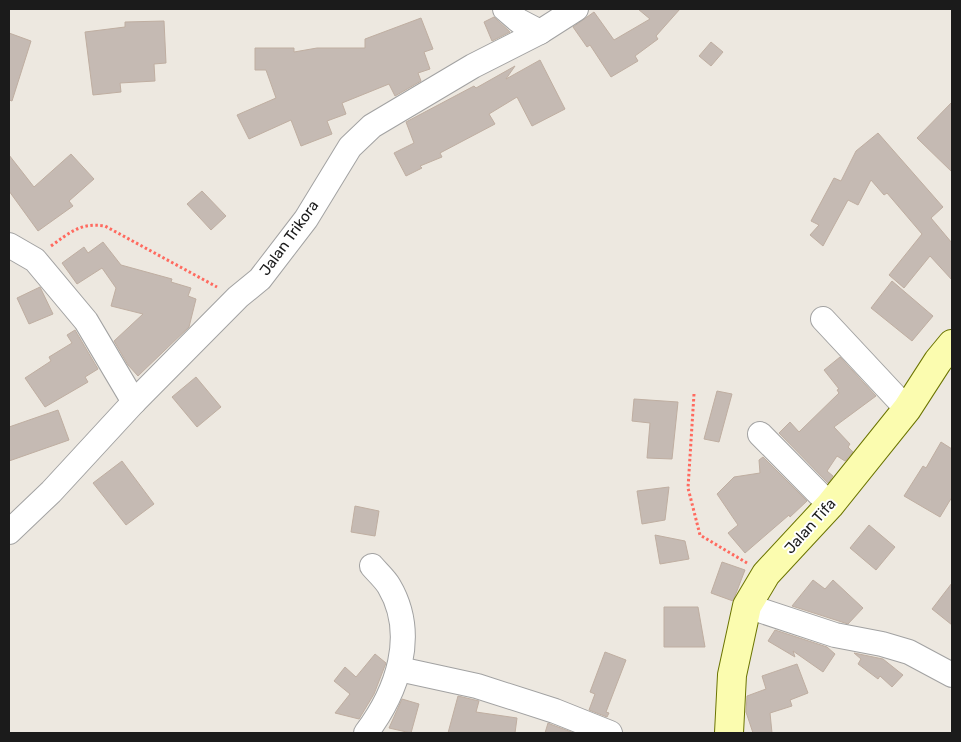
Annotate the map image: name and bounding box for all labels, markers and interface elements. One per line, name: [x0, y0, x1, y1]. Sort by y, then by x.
street label: Jalan Trikora: [256, 197, 322, 279]
street label: Jalan Tifa: [780, 495, 840, 557]

